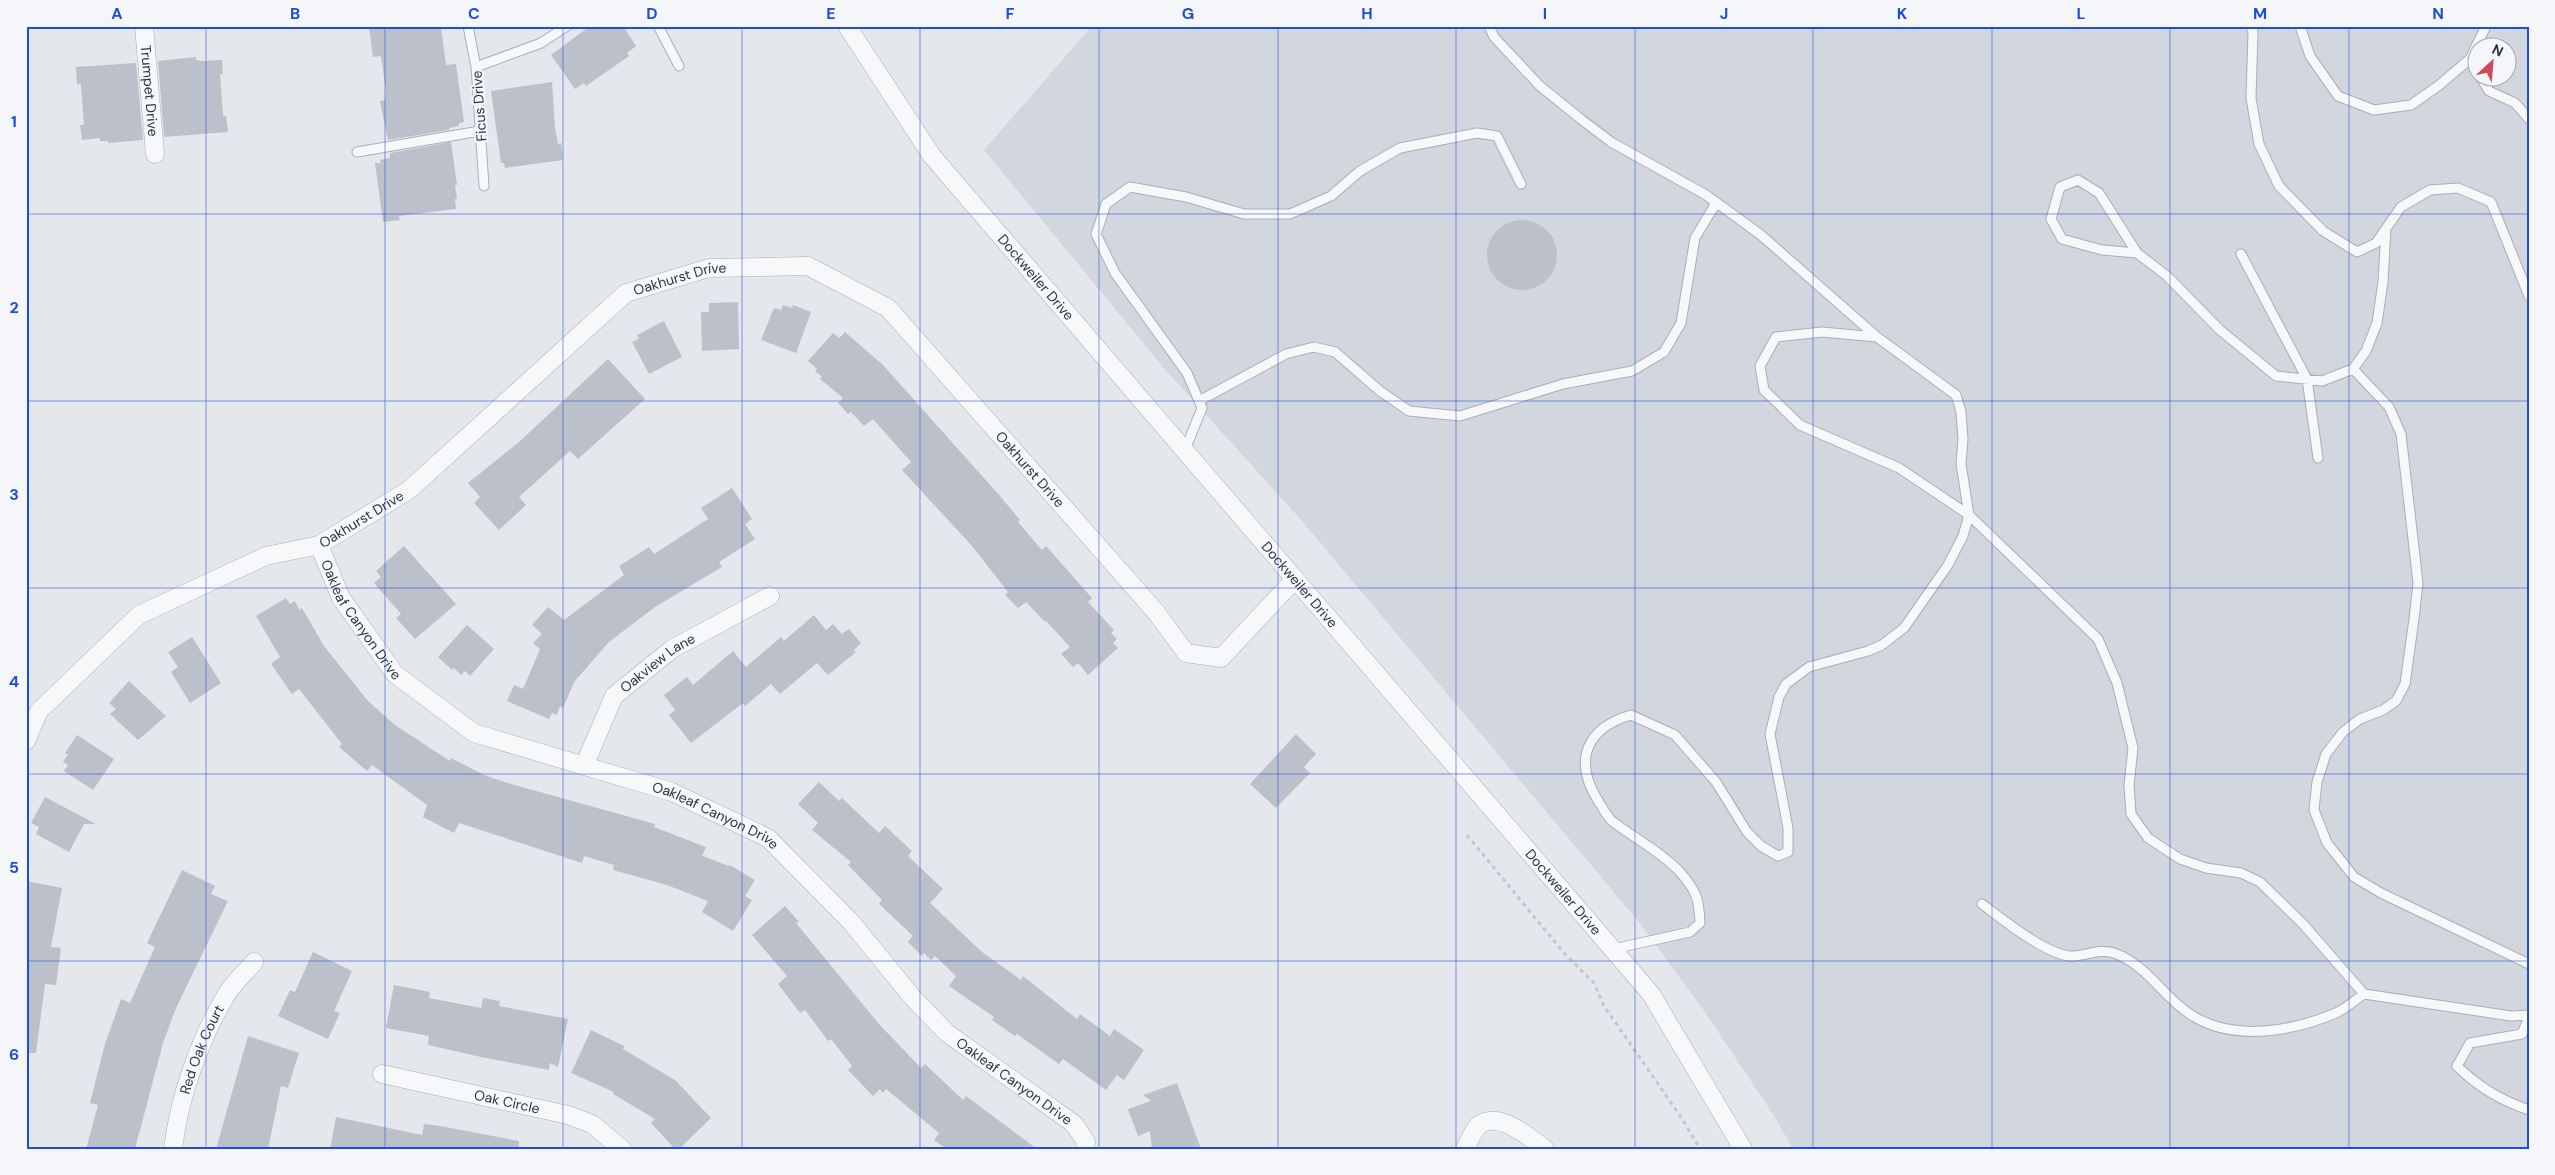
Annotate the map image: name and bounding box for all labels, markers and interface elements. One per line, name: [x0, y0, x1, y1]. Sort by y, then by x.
text: A: [111, 3, 123, 24]
text: B: [290, 3, 300, 24]
text: C: [468, 3, 480, 24]
text: D: [646, 3, 658, 24]
text: E: [826, 3, 836, 24]
text: F: [1006, 3, 1015, 24]
text: G: [1182, 3, 1194, 24]
text: H: [1361, 3, 1373, 24]
text: I: [1543, 3, 1547, 24]
text: J: [1720, 3, 1728, 24]
text: K: [1897, 3, 1908, 24]
text: L: [2077, 3, 2086, 24]
text: M: [2253, 3, 2267, 24]
text: N: [2432, 3, 2444, 24]
north arrow: [2468, 38, 2518, 88]
text: N: [2489, 40, 2506, 61]
street label: Trumpet Drive: [137, 44, 162, 137]
street label: Ficus Drive: [468, 70, 490, 142]
text: 1: [11, 111, 17, 132]
street label: Dockweiler Drive: [994, 230, 1078, 324]
street label: Oakhurst Drive: [631, 259, 726, 299]
text: 2: [9, 297, 19, 318]
street label: Oakhurst Drive: [992, 427, 1069, 511]
text: 3: [9, 484, 19, 505]
street label: Oakhurst Drive: [316, 486, 407, 552]
street label: Dockweiler Drive: [1258, 538, 1342, 631]
street label: Oakleaf Canyon Drive: [317, 557, 404, 684]
street label: Oakview Lane: [616, 629, 698, 697]
text: 4: [9, 671, 19, 692]
street label: Oakleaf Canyon Drive: [650, 778, 783, 853]
street label: Dockweiler Drive: [1521, 845, 1605, 939]
text: 5: [9, 857, 19, 878]
street label: Red Oak Court: [176, 1002, 228, 1096]
street label: Oakleaf Canyon Drive: [953, 1034, 1076, 1129]
text: 6: [9, 1044, 19, 1065]
street label: Oak Circle: [472, 1086, 542, 1118]

